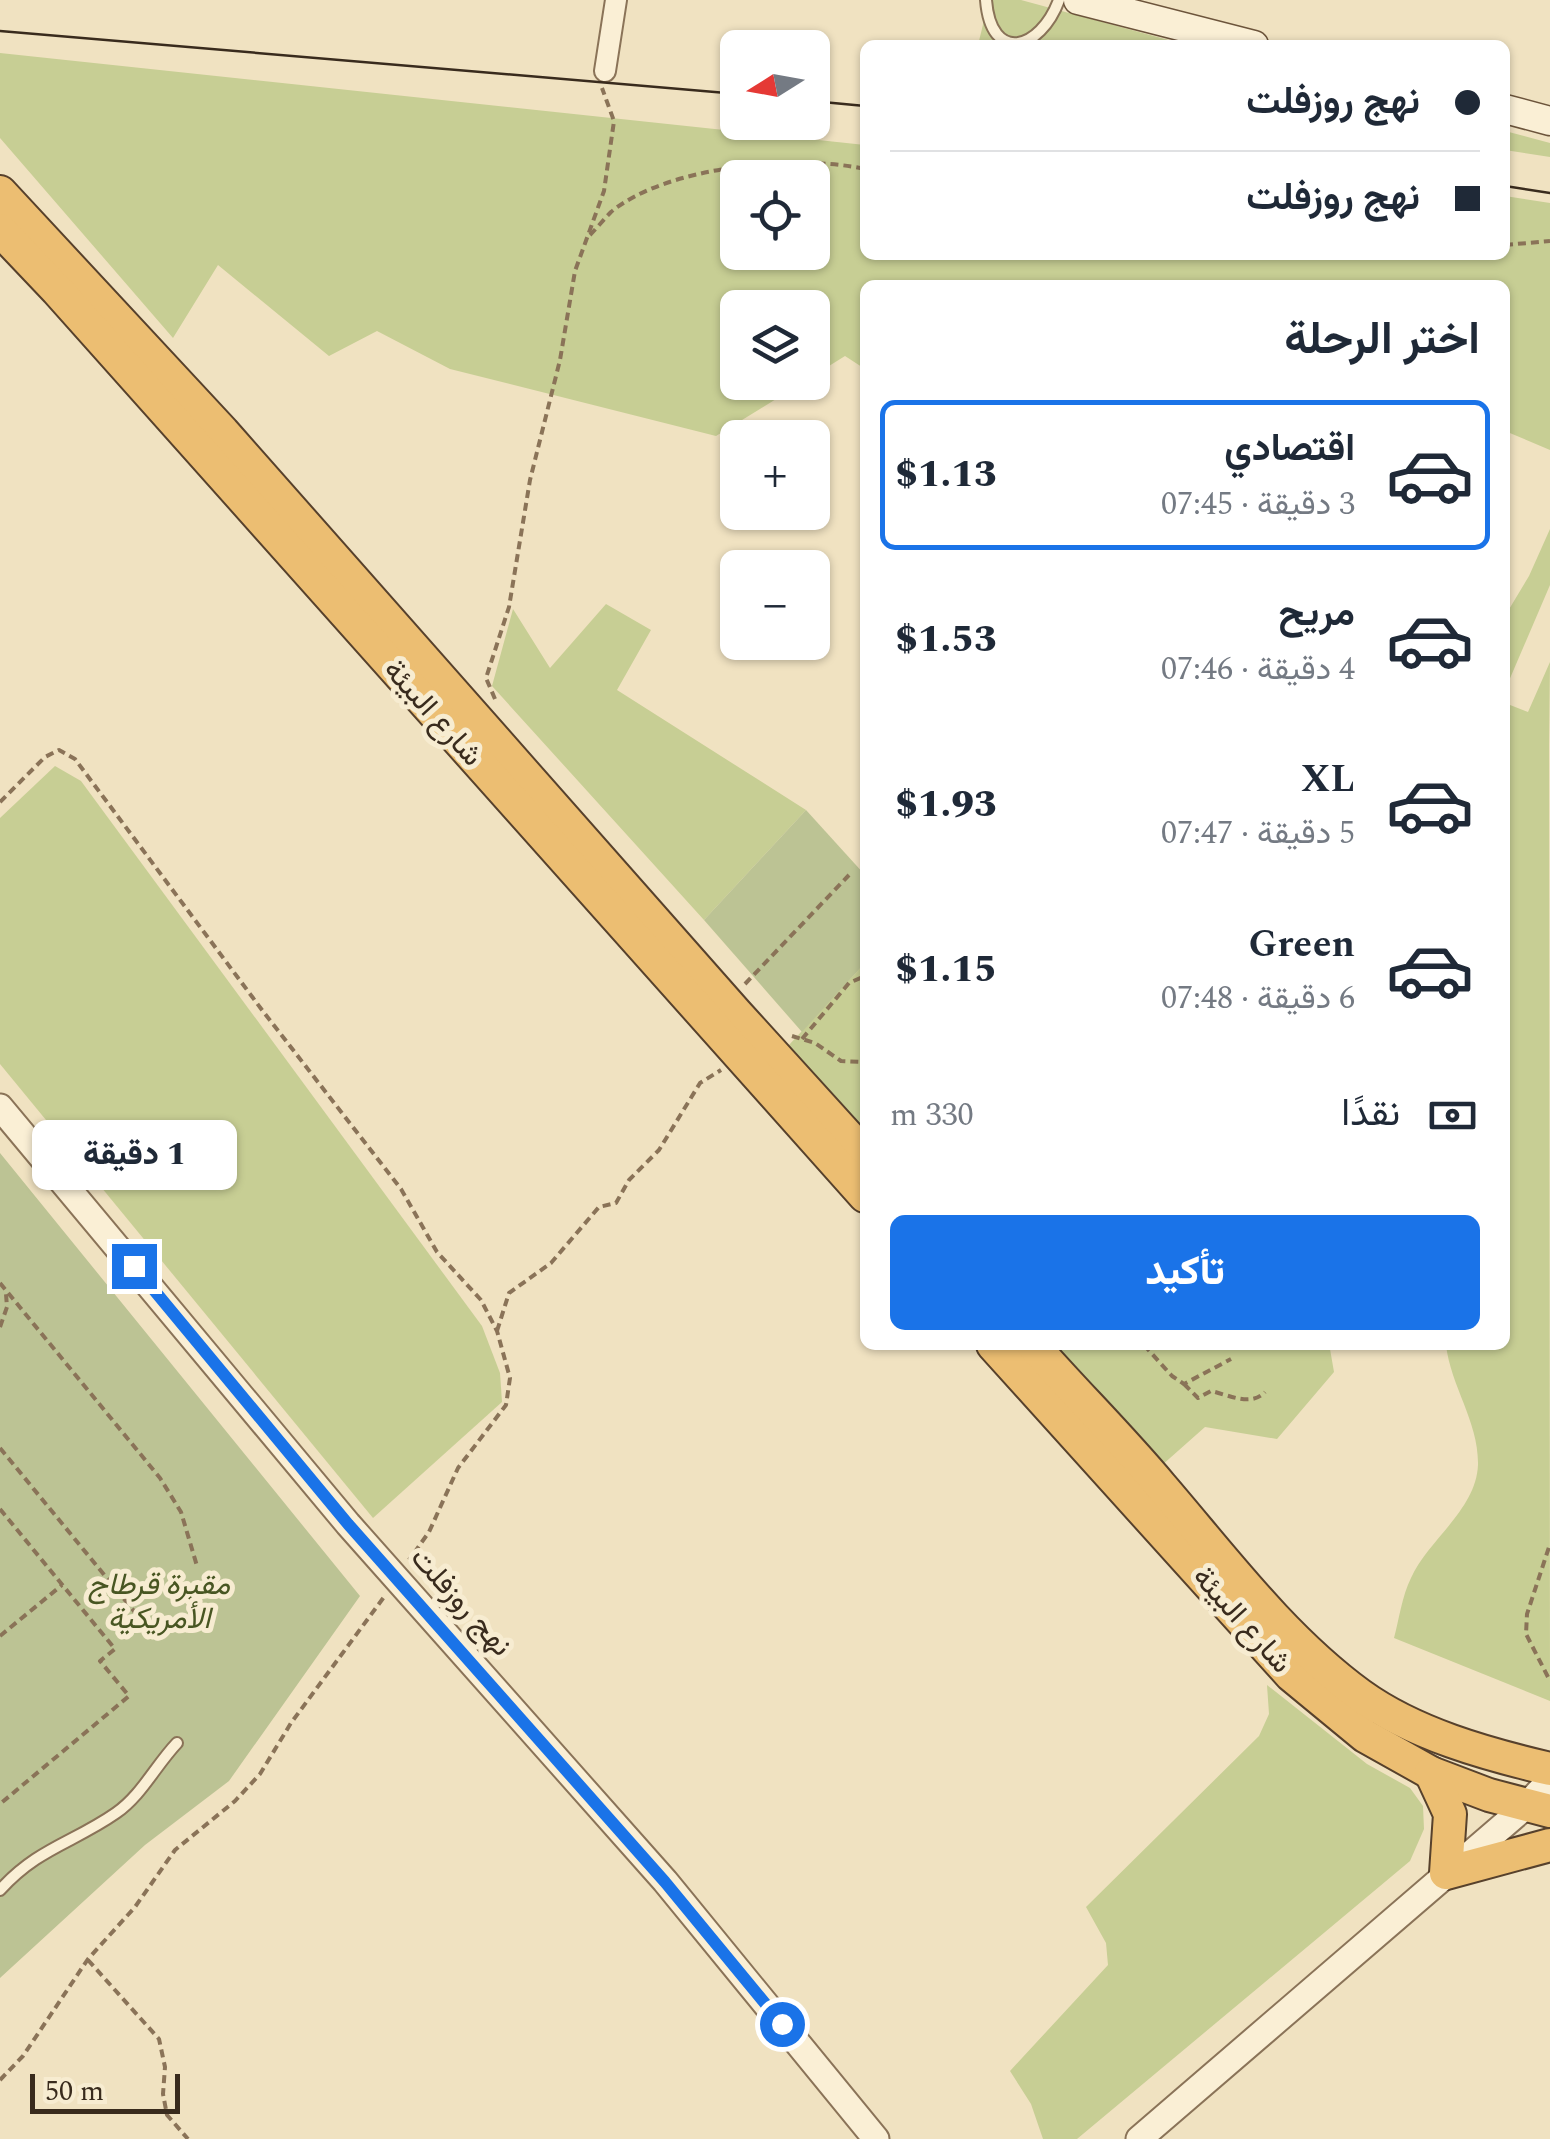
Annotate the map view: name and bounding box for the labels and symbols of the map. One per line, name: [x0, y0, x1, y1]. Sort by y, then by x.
north arrow: [720, 30, 830, 140]
street label: شارع البيئة: [372, 649, 494, 777]
callout: 1 دقيقة: [32, 1121, 236, 1191]
route end: [112, 1244, 157, 1289]
street label: نهج روزفلت: [399, 1537, 523, 1667]
street label: شارع البيئة: [1181, 1556, 1303, 1684]
park label: مقبرة قرطاج الأمريكية: [88, 1562, 231, 1642]
route start: [760, 2002, 805, 2047]
scale bar: [30, 2069, 180, 2114]

